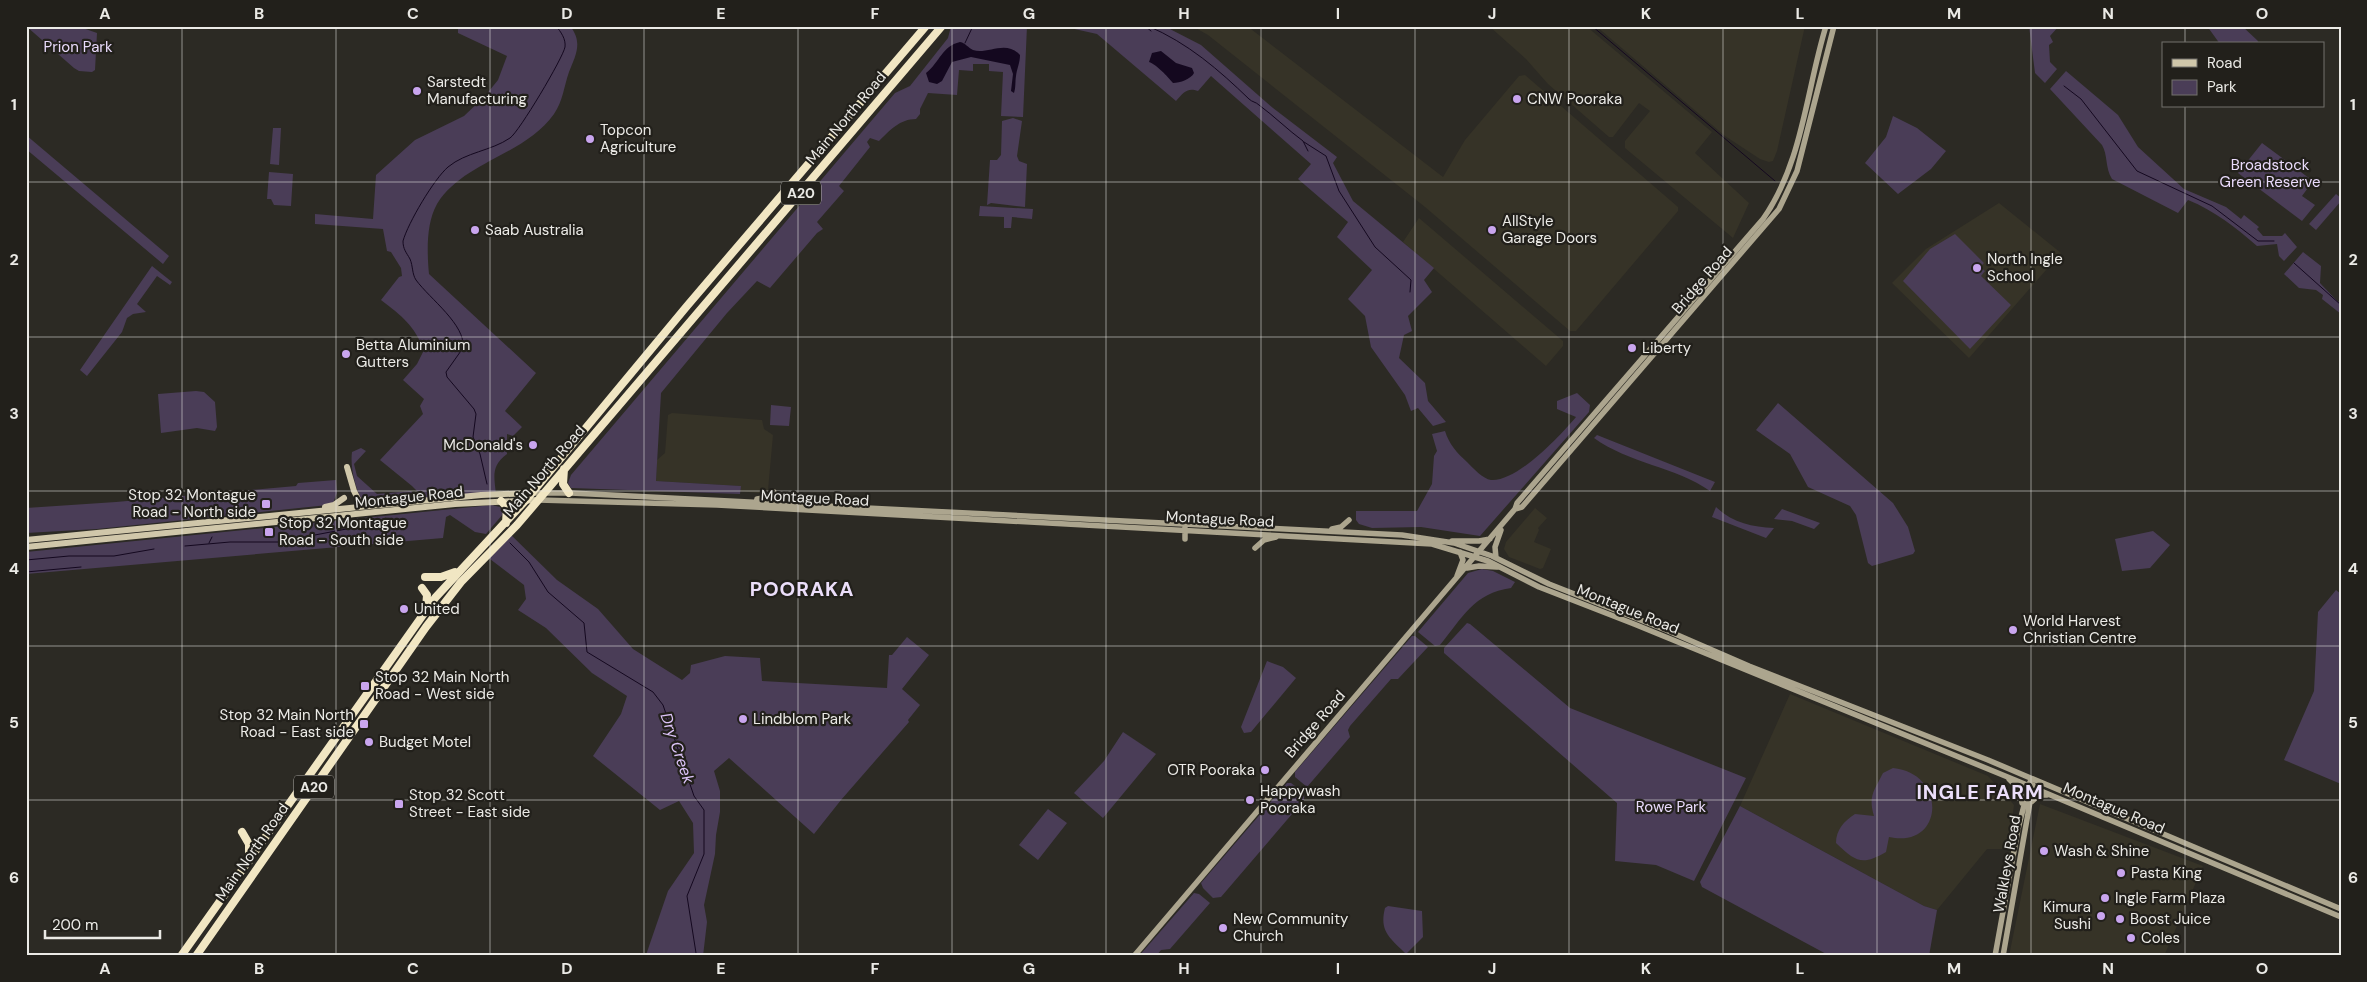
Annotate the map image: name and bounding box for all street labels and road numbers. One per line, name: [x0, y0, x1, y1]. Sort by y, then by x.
street label: Main North Road: [801, 67, 891, 169]
road number: A20: [781, 182, 821, 204]
street label: Bridge Road: [1667, 242, 1737, 318]
street label: Main North Road: [499, 421, 589, 521]
street label: Montague Road: [354, 481, 464, 513]
street label: Montague Road: [760, 485, 870, 511]
street label: Montague Road: [1165, 506, 1275, 532]
street label: Montague Road: [1574, 579, 1682, 639]
street label: Bridge Road: [1280, 686, 1350, 762]
road number: A20: [294, 776, 334, 799]
street label: Montague Road: [2060, 778, 2168, 838]
street label: Main North Road: [211, 799, 293, 905]
street label: Walkleys Road: [1989, 814, 2025, 914]

